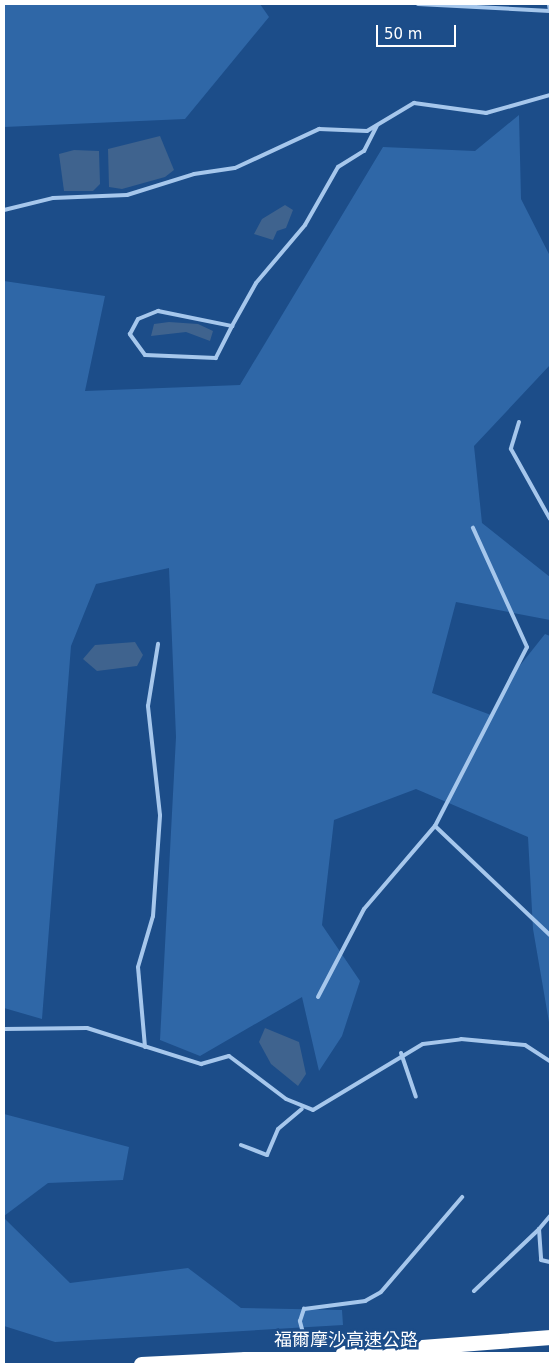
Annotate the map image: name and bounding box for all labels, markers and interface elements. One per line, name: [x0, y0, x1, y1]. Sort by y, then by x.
scale bar: [379, 15, 459, 47]
text: 50 m: [384, 25, 422, 43]
street label: 福爾摩沙高速公路: [274, 1329, 418, 1351]

